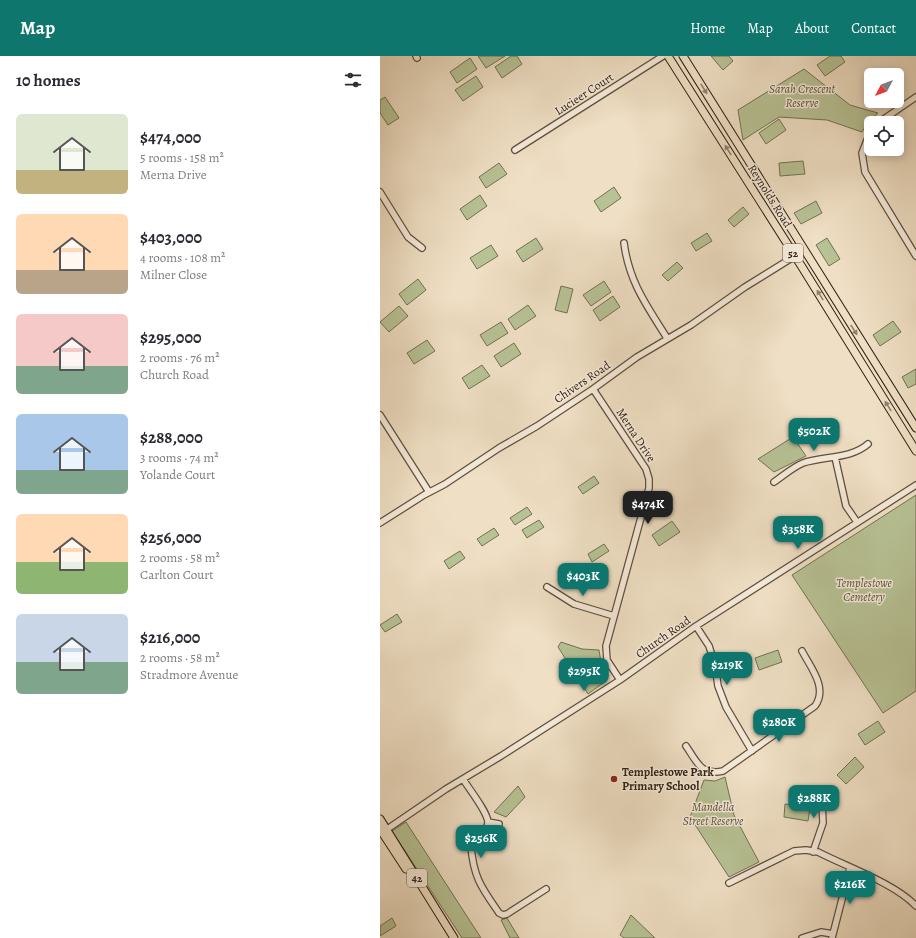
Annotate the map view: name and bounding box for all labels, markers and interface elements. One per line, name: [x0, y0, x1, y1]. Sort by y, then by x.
text: Map: [20, 15, 55, 41]
text: Home: [690, 19, 725, 38]
text: Map: [747, 19, 773, 38]
text: About: [795, 19, 829, 38]
text: Contact: [851, 19, 896, 38]
north arrow: [864, 68, 904, 108]
map controls: [864, 68, 904, 156]
text: 10 homes: [16, 69, 81, 92]
icon: filters: [342, 69, 364, 91]
street label: Lucieer Court: [552, 69, 617, 119]
park label: Sarah Crescent Reserve: [769, 81, 836, 111]
one-way arrow: [700, 83, 707, 95]
button: locate: [864, 116, 904, 156]
text: $474,000: [140, 126, 201, 149]
icon: home: [48, 130, 96, 178]
one-way arrow: [724, 145, 732, 155]
text: 5 rooms · 158 m²: [140, 149, 224, 166]
street label: Reynolds Road: [744, 161, 796, 231]
text: Merna Drive: [140, 166, 207, 183]
text: $403,000: [140, 226, 202, 249]
icon: home: [48, 230, 96, 278]
road number: 52: [783, 244, 803, 262]
text: 4 rooms · 108 m²: [140, 249, 225, 266]
text: Milner Close: [140, 266, 207, 283]
one-way arrow: [816, 289, 823, 301]
one-way arrow: [851, 324, 858, 336]
text: $295,000: [140, 326, 202, 349]
icon: home: [48, 330, 96, 378]
text: 2 rooms · 76 m²: [140, 349, 219, 366]
street label: Chivers Road: [551, 357, 614, 407]
text: Church Road: [140, 366, 209, 383]
one-way arrow: [884, 401, 892, 411]
street label: Merna Drive: [613, 405, 659, 465]
pin: $502K: [786, 418, 842, 452]
text: $502K: [798, 422, 830, 439]
text: $288,000: [140, 426, 203, 449]
icon: home: [48, 430, 96, 478]
text: 3 rooms · 74 m²: [140, 449, 219, 466]
text: Yolande Court: [140, 466, 215, 483]
pin: $474K: [620, 491, 676, 525]
text: $474K: [632, 495, 664, 512]
pin: $358K: [770, 516, 826, 550]
text: $358K: [782, 520, 814, 537]
text: $256,000: [140, 526, 202, 549]
icon: home: [48, 530, 96, 578]
text: 2 rooms · 58 m²: [140, 549, 220, 566]
pin: $403K: [555, 563, 611, 597]
text: Carlton Court: [140, 566, 213, 583]
text: $403K: [567, 567, 599, 584]
park label: Templestowe Cemetery: [836, 575, 892, 605]
street label: Church Road: [632, 612, 694, 662]
text: $216,000: [140, 626, 200, 649]
icon: home: [48, 630, 96, 678]
text: 2 rooms · 58 m²: [140, 649, 220, 666]
pin: $219K: [699, 652, 755, 686]
text: $219K: [711, 656, 743, 673]
pin: $295K: [556, 658, 612, 692]
text: $295K: [568, 662, 600, 679]
text: Stradmore Avenue: [140, 666, 238, 683]
pin: $280K: [751, 709, 807, 743]
text: $280K: [762, 713, 796, 730]
place label: Templestowe Park Primary School: [622, 764, 715, 794]
marker: Templestowe Park Primary School: [609, 774, 619, 784]
pin: $288K: [786, 785, 842, 819]
text: $288K: [797, 789, 831, 806]
park label: Mandella Street Reserve: [683, 799, 744, 829]
pin: $256K: [453, 825, 509, 859]
text: $256K: [465, 829, 497, 846]
road number: 42: [407, 869, 427, 887]
pin: $216K: [822, 871, 878, 905]
text: $216K: [834, 875, 866, 892]

